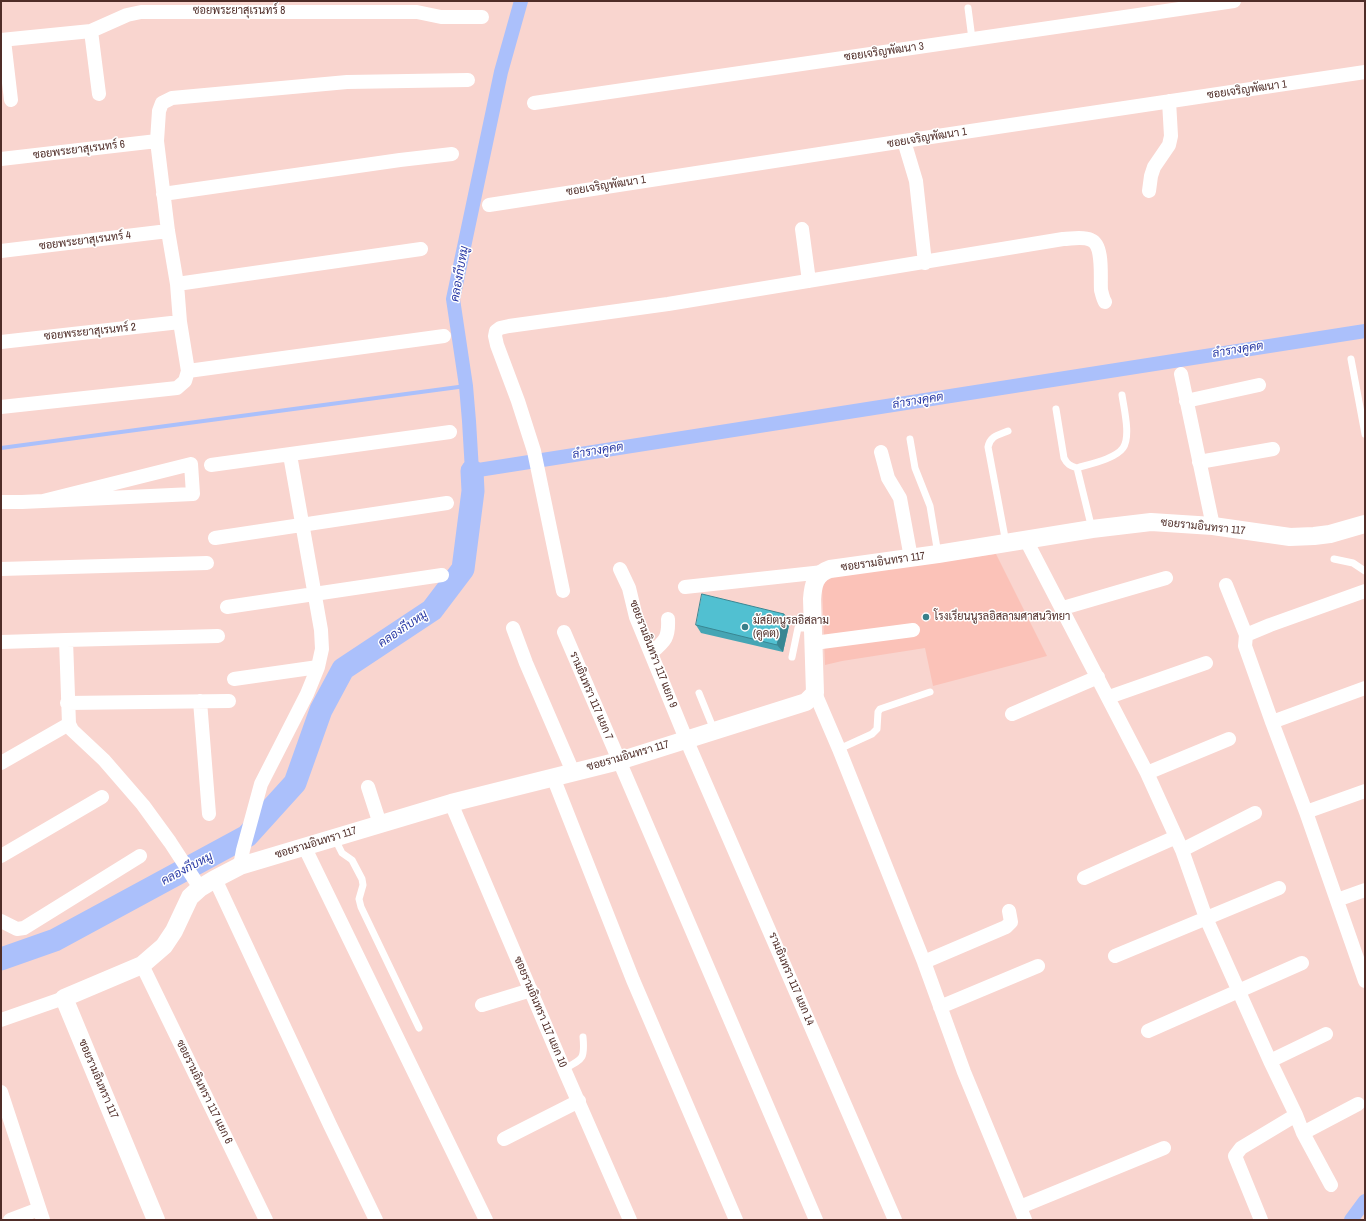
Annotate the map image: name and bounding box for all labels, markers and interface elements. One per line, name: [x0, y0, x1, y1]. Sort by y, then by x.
street label: ซอยพระยาสุเรนทร์ 8: [193, 4, 285, 18]
street label: ซอยเจริญพัฒนา 3: [843, 40, 925, 64]
street label: ซอยเจริญพัฒนา 1: [1206, 78, 1288, 102]
street label: ซอยเจริญพัฒนา 1: [886, 125, 968, 151]
street label: ซอยพระยาสุเรนทร์ 6: [32, 138, 126, 162]
street label: ซอยเจริญพัฒนา 1: [565, 173, 647, 199]
street label: ซอยพระยาสุเรนทร์ 4: [38, 229, 132, 253]
water label: คลองกีบหมู: [448, 245, 472, 303]
street label: ซอยพระยาสุเรนทร์ 2: [43, 321, 137, 343]
water label: ลำรางคูคต: [1211, 339, 1265, 361]
water label: ลำรางคูคต: [891, 390, 945, 412]
water label: ลำรางคูคต: [571, 440, 625, 462]
street label: ซอยรามอินทรา 117: [1160, 516, 1246, 538]
street label: ซอยรามอินทรา 117: [840, 550, 926, 574]
street label: ซอยรามอินทรา 117 แยก 9: [626, 598, 680, 710]
water label: คลองกีบหมู: [376, 607, 430, 651]
place label: โรงเรียนนูรลอิสลามศาสนวิทยา: [934, 610, 1070, 624]
marker: โรงเรียนนูรลอิสลามศาสนวิทยา: [921, 612, 931, 622]
place label: มัสยิตนูรลอิสลาม (คูคต): [753, 614, 829, 640]
marker: มัสยิตนูรลอิสลาม (คูคต): [740, 622, 750, 632]
street label: รามอินทรา 117 แยก 7: [566, 650, 616, 742]
street label: ซอยรามอินทรา 117: [585, 738, 671, 774]
street label: ซอยรามอินทรา 117: [273, 824, 359, 862]
water label: คลองกีบหมู: [159, 849, 215, 889]
street label: รามอินทรา 117 แยก 14: [765, 931, 817, 1027]
street label: ซอยรามอินทรา 117 แยก 10: [511, 955, 569, 1069]
street label: ซอยรามอินทรา 117: [75, 1037, 121, 1121]
street label: ซอยรามอินทรา 117 แยก 6: [173, 1038, 235, 1146]

